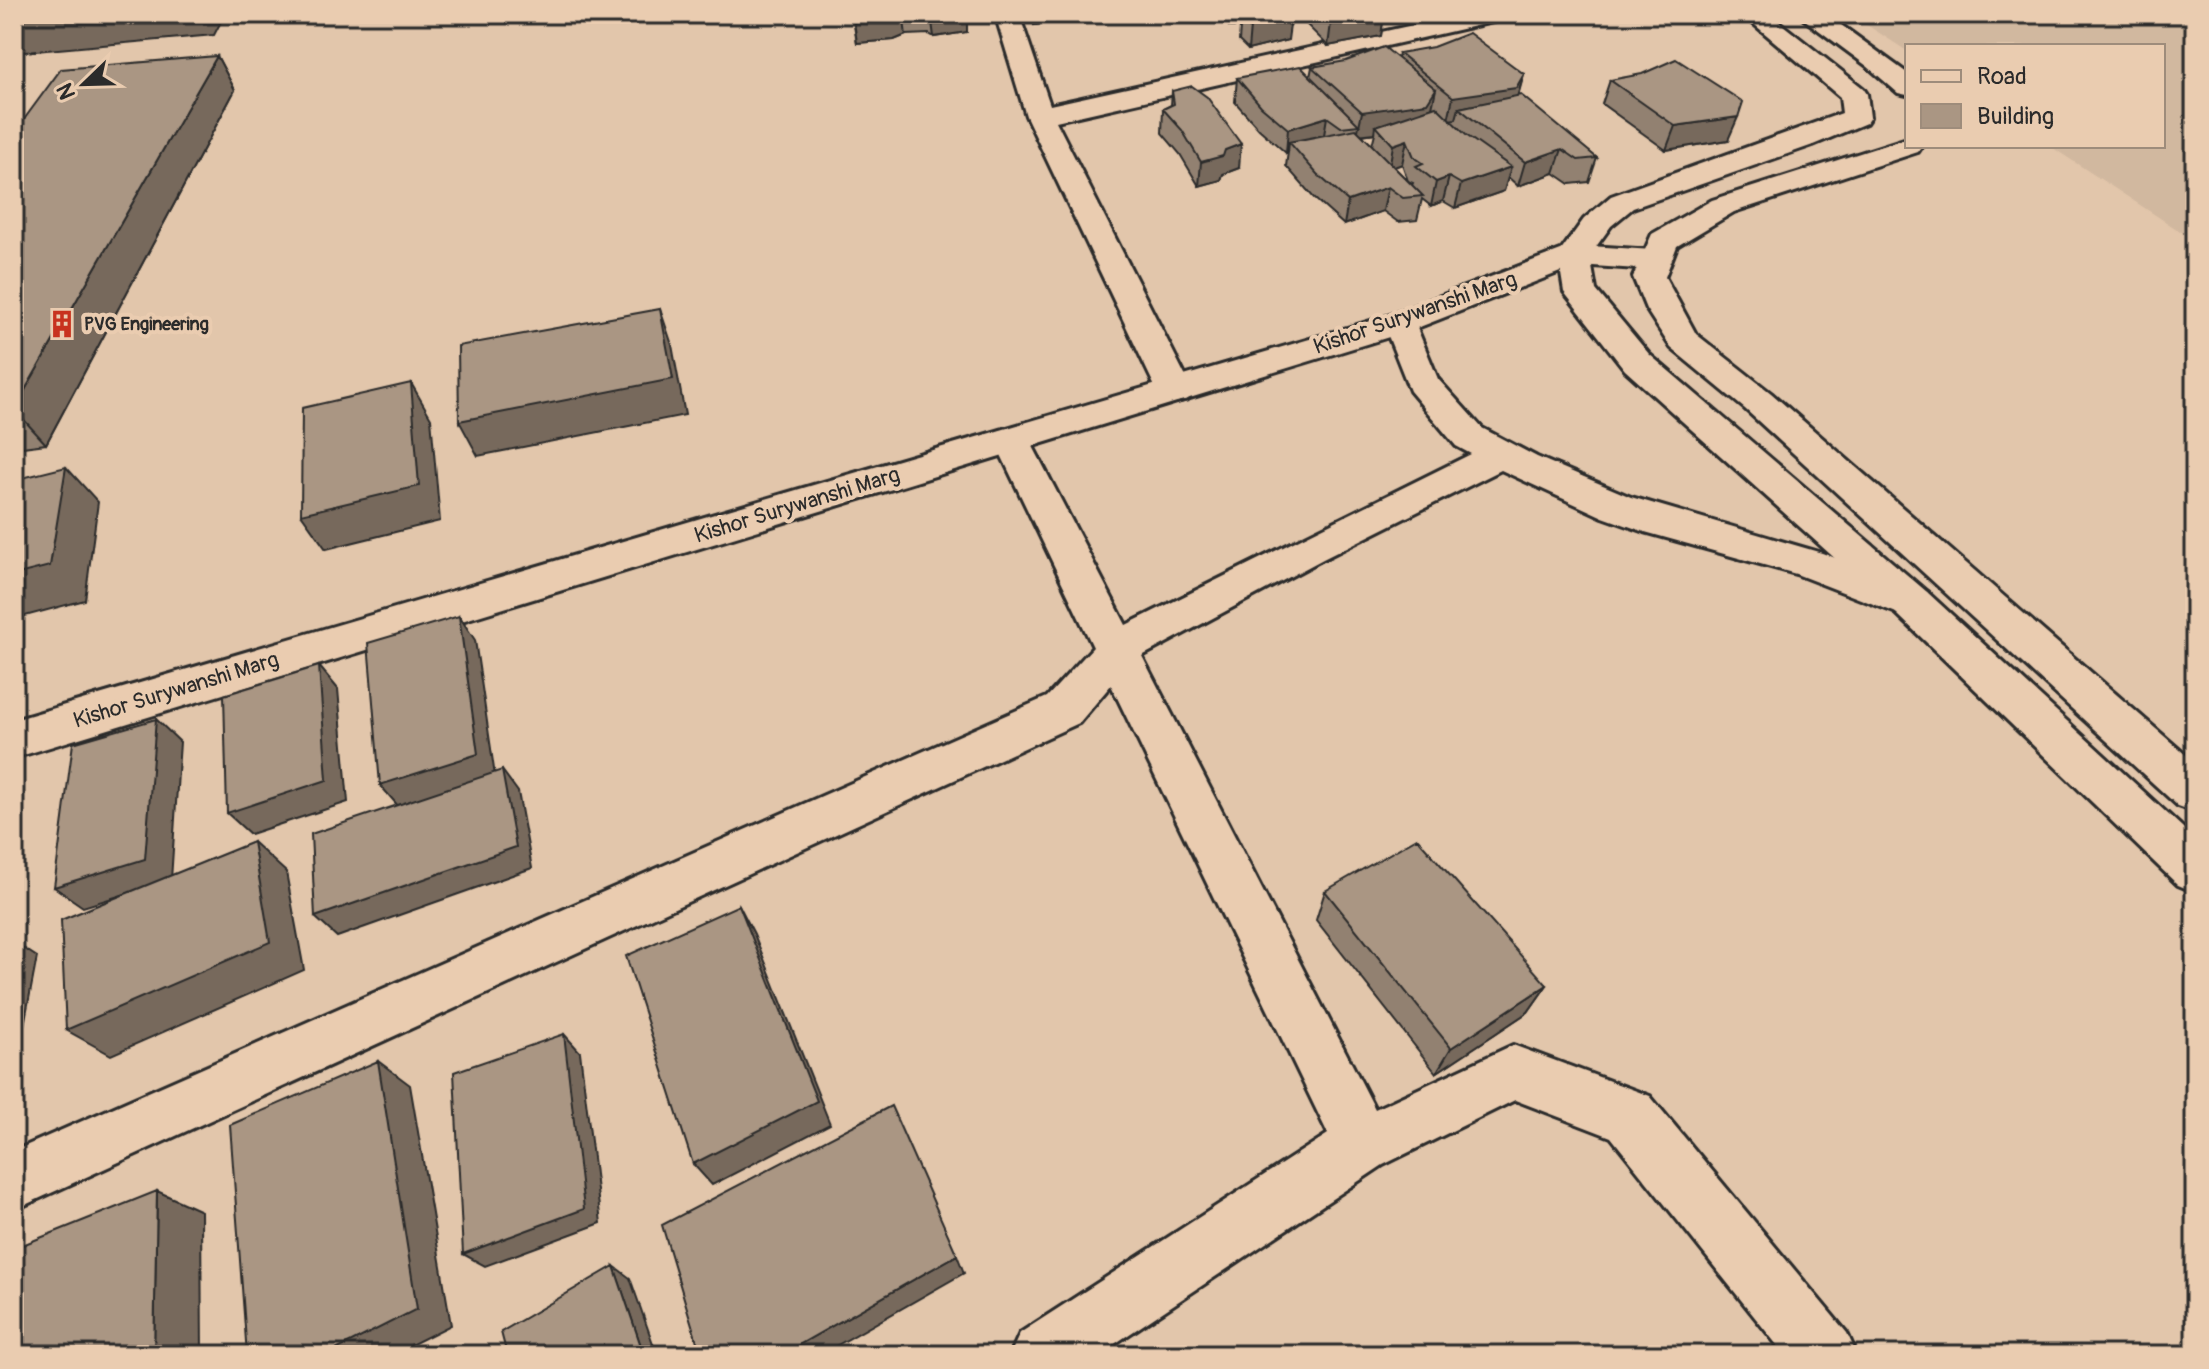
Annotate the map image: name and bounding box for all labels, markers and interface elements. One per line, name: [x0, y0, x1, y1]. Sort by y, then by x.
north arrow: [44, 44, 124, 124]
legend: [1905, 44, 2165, 148]
text: Road: [1977, 62, 2027, 91]
text: N: [51, 79, 82, 104]
text: Building: [1977, 102, 2054, 131]
street label: Kishor Surywanshi Marg: [1310, 265, 1520, 361]
building icon: PVG Engineering: [47, 309, 77, 339]
place label: PVG Engineering: [84, 313, 209, 336]
street label: Kishor Surywanshi Marg: [691, 460, 903, 550]
street label: Kishor Surywanshi Marg: [70, 645, 282, 735]

